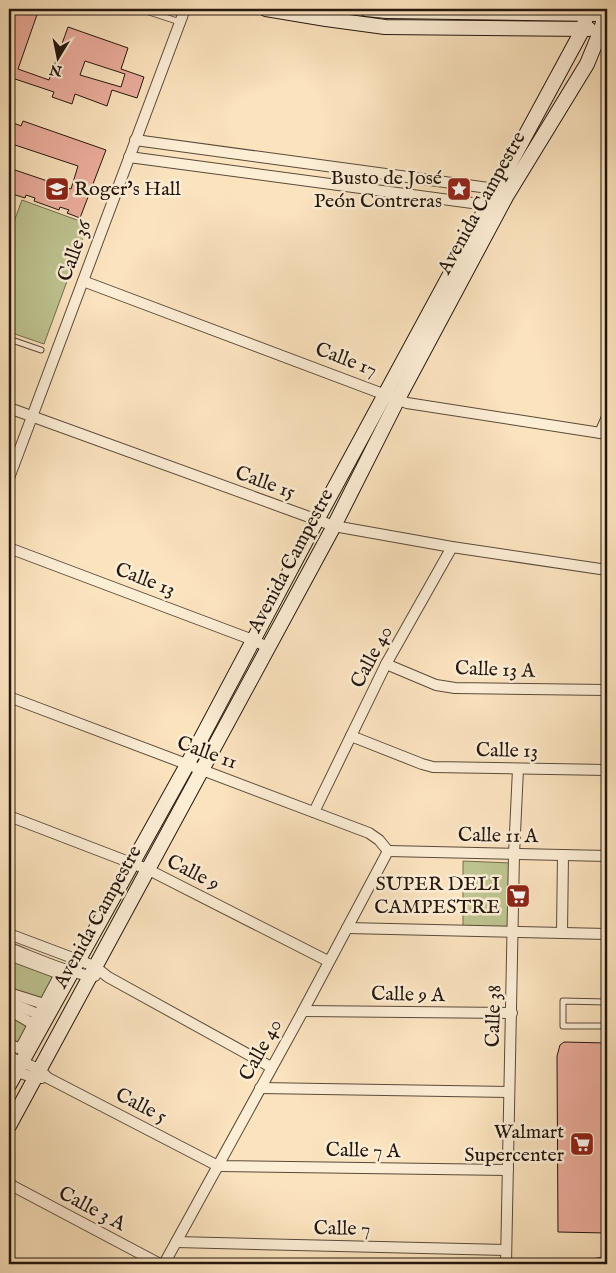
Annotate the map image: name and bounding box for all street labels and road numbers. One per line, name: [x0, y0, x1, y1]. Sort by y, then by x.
street label: Avenida Campestre: [432, 127, 532, 280]
street label: Calle 36: [52, 216, 98, 285]
street label: Calle 17: [312, 337, 380, 383]
street label: Calle 15: [232, 461, 298, 505]
street label: Avenida Campestre: [242, 485, 339, 638]
street label: Calle 13: [111, 557, 179, 603]
street label: Calle 40: [345, 622, 399, 692]
street label: Calle 13 A: [455, 656, 536, 684]
street label: Calle 11: [173, 731, 241, 775]
street label: Calle 13: [476, 738, 538, 764]
street label: Calle 11 A: [458, 823, 539, 849]
street label: Avenida Campestre: [48, 841, 148, 994]
street label: Calle 9: [162, 849, 224, 897]
street label: Calle 9 A: [371, 982, 446, 1008]
street label: Calle 38: [480, 984, 508, 1048]
street label: Calle 40: [234, 1015, 288, 1085]
street label: Calle 5: [111, 1082, 171, 1130]
street label: Calle 7 A: [325, 1138, 401, 1164]
street label: Calle 3 A: [54, 1181, 130, 1237]
street label: Calle 7: [313, 1216, 371, 1242]

